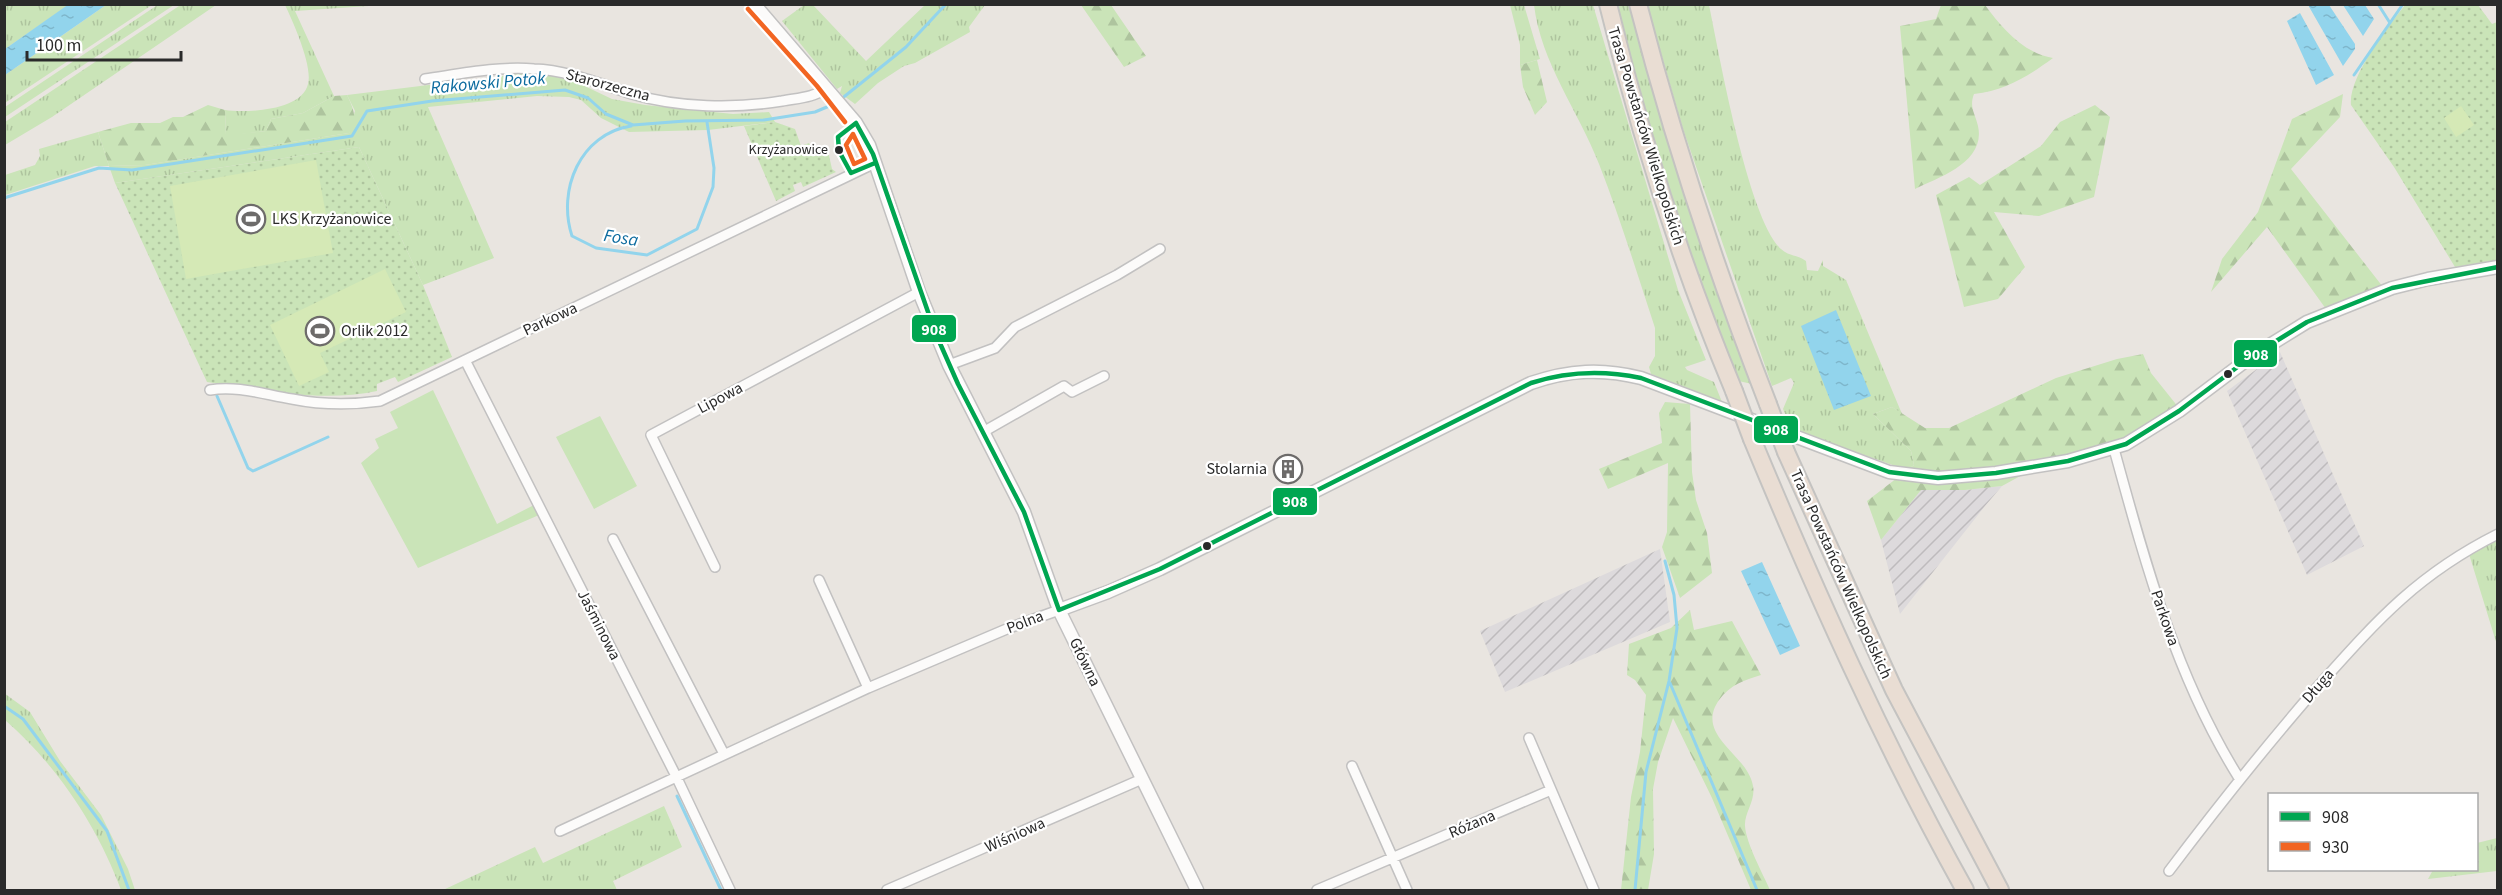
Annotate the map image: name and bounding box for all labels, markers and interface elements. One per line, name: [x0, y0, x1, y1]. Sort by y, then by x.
scale bar: [27, 24, 182, 62]
street label: Trasa Powstańców Wielkopolskich: [1602, 24, 1690, 248]
text: 100 m: [36, 33, 81, 58]
street label: Starorzeczna: [563, 63, 653, 107]
water label: Rakowski Potok: [429, 65, 547, 100]
place label: Krzyżanowice: [749, 140, 828, 160]
marker: Krzyżanowice: [833, 144, 845, 156]
sports icon: LKS Krzyżanowice: [235, 203, 267, 235]
place label: LKS Krzyżanowice: [272, 208, 391, 230]
water label: Fosa: [602, 223, 640, 253]
street label: Parkowa: [519, 297, 581, 341]
line badge: 908: [911, 314, 957, 343]
sports icon: Orlik 2012: [304, 315, 336, 347]
text: 908: [921, 319, 947, 341]
place label: Orlik 2012: [341, 320, 408, 342]
line badge: 908: [2233, 339, 2278, 368]
text: 908: [2243, 344, 2269, 366]
unlabelled marker: [2222, 368, 2234, 380]
street label: Lipowa: [693, 377, 747, 419]
line badge: 908: [1753, 415, 1799, 444]
text: 908: [1763, 419, 1789, 441]
building icon: Stolarnia: [1272, 453, 1304, 485]
place label: Stolarnia: [1207, 458, 1267, 480]
street label: Trasa Powstańców Wielkopolskich: [1785, 466, 1897, 682]
line badge: 908: [1272, 487, 1318, 516]
text: 908: [1282, 491, 1308, 513]
unlabelled marker: [1201, 540, 1213, 552]
street label: Jaśminowa: [572, 586, 626, 664]
street label: Parkowa: [2145, 587, 2185, 649]
street label: Polna: [1003, 605, 1047, 639]
street label: Główna: [1064, 634, 1106, 690]
street label: Długa: [2297, 664, 2339, 708]
legend: [2268, 793, 2478, 871]
street label: Różana: [1445, 804, 1499, 844]
text: 908: [2322, 805, 2349, 830]
street label: Wiśniowa: [981, 812, 1049, 858]
text: 930: [2322, 835, 2349, 860]

